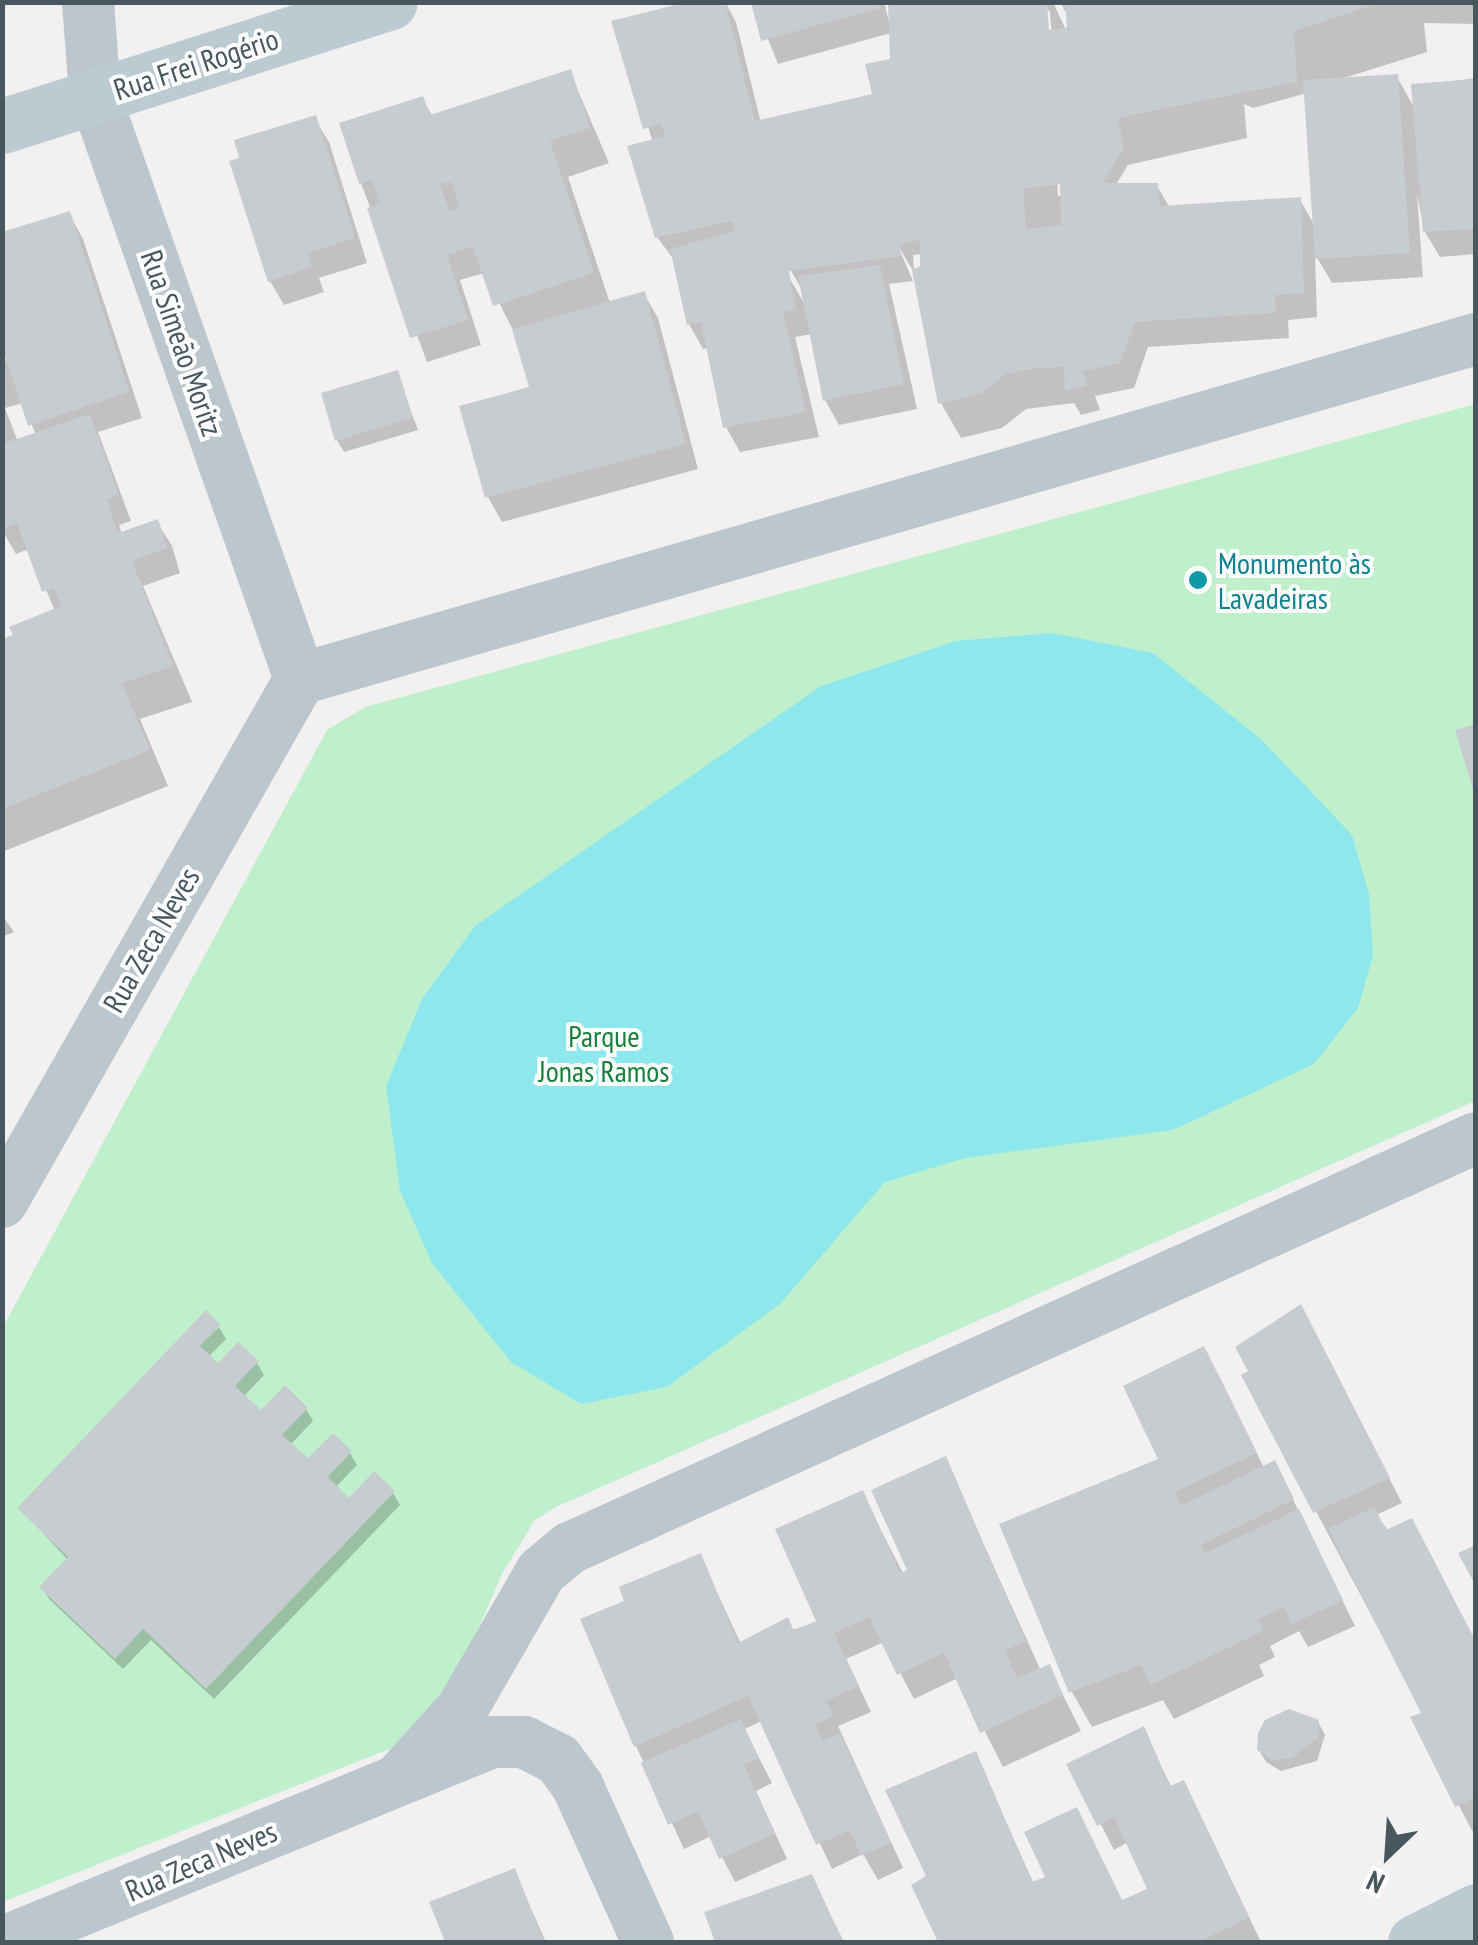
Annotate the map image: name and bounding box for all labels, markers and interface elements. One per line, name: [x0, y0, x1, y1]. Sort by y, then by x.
street label: Rua Frei Rogério: [109, 20, 283, 108]
street label: Rua Simeão Moritz: [133, 245, 231, 441]
place label: Monumento às Lavadeiras: [1218, 545, 1371, 616]
marker: Monumento às Lavadeiras: [1187, 569, 1209, 591]
street label: Rua Zeca Neves: [95, 861, 207, 1019]
park label: Parque Jonas Ramos: [539, 1018, 669, 1088]
north arrow: [1338, 1805, 1438, 1905]
street label: Rua Zeca Neves: [120, 1813, 282, 1909]
text: N: [1360, 1863, 1390, 1903]

